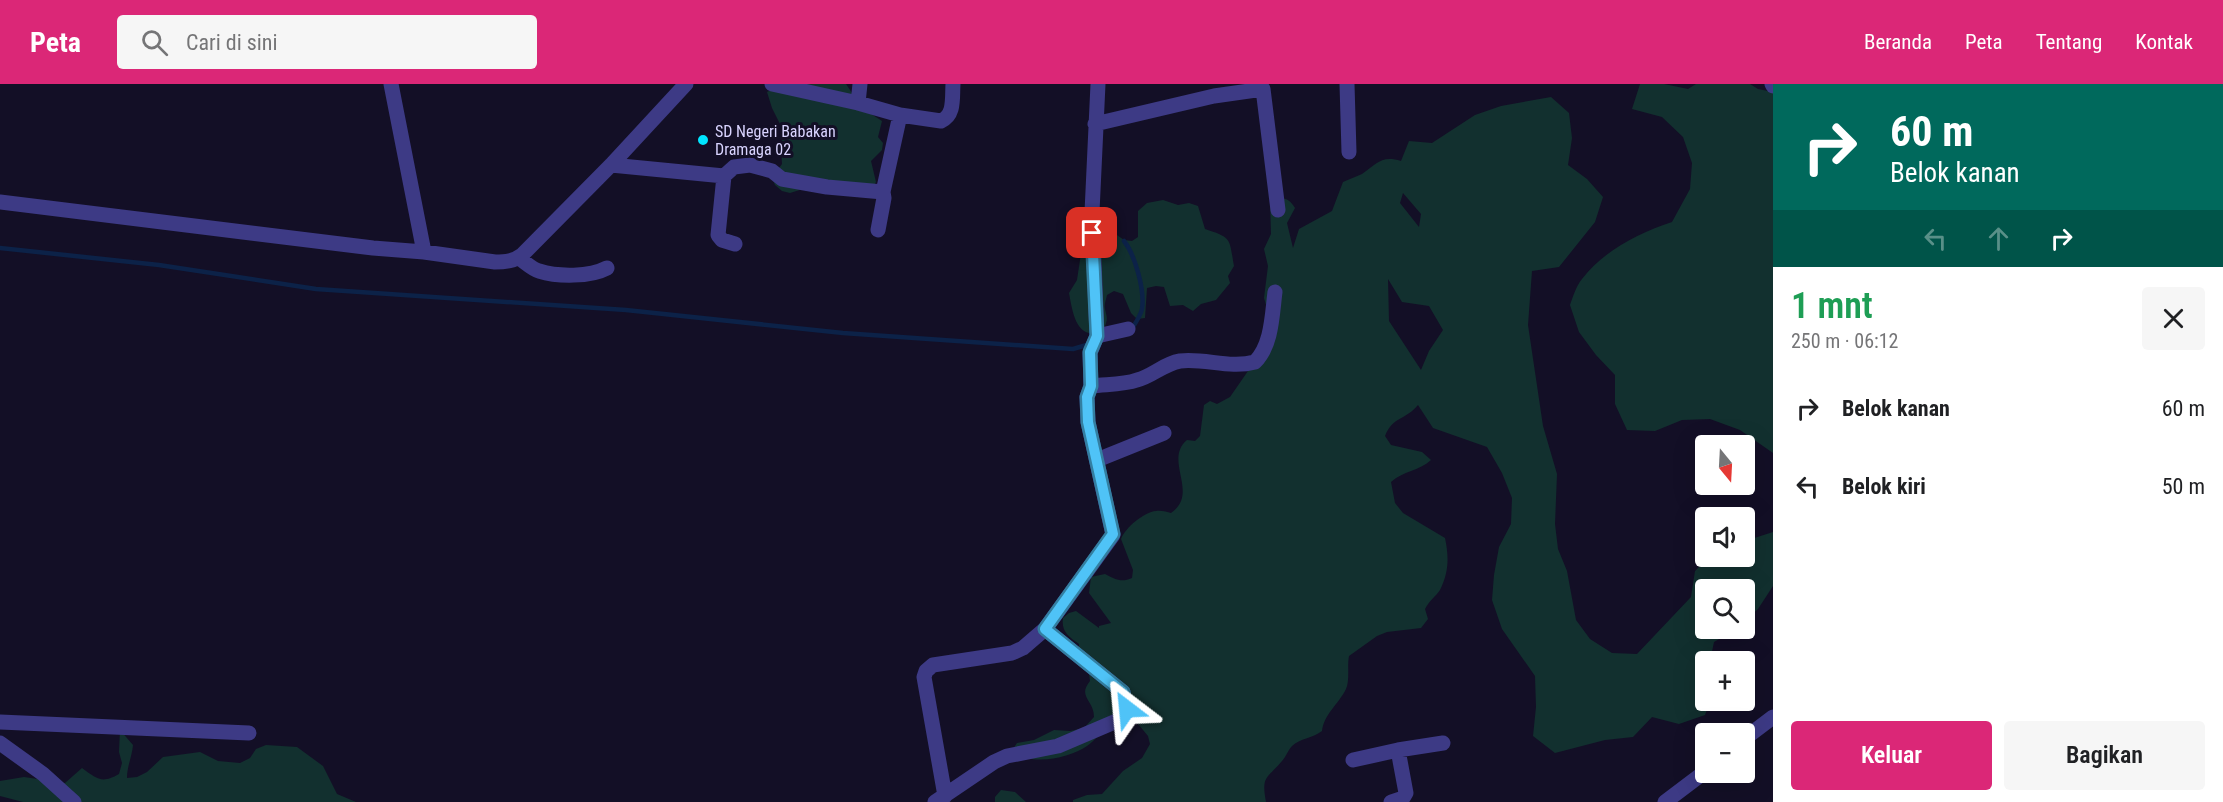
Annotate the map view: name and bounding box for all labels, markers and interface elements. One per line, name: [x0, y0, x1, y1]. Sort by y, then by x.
search box: [117, 15, 537, 69]
text: Peta: [30, 26, 81, 59]
icon: search: [138, 26, 171, 59]
text: Cari di sini: [186, 30, 278, 55]
text: Beranda: [1864, 30, 1932, 54]
text: Peta: [1965, 30, 2003, 54]
text: Tentang: [2036, 30, 2102, 54]
text: Kontak: [2135, 30, 2193, 54]
text: 60 m: [1890, 107, 1973, 156]
icon: right: [1791, 108, 1869, 186]
place label: SD Negeri Babakan Dramaga 02: [715, 122, 836, 159]
marker: SD Negeri Babakan Dramaga 02: [696, 133, 710, 147]
text: Belok kanan: [1890, 157, 2020, 189]
pin: [1066, 207, 1117, 258]
icon: arrive: [1075, 216, 1108, 249]
icon: left: [1919, 222, 1952, 255]
icon: ahead: [1982, 222, 2015, 255]
icon: right: [2045, 222, 2078, 255]
text: 1 mnt: [1791, 285, 1873, 327]
button: close: [2142, 287, 2205, 350]
text: 250 m · 06:12: [1791, 329, 1898, 353]
icon: right: [1791, 392, 1824, 425]
text: Belok kanan: [1842, 396, 1950, 421]
text: 60 m: [2162, 396, 2205, 421]
north arrow: [1695, 435, 1755, 495]
map controls: [1695, 435, 1755, 783]
icon: left: [1791, 470, 1824, 503]
text: Belok kiri: [1842, 474, 1926, 499]
text: 50 m: [2162, 474, 2205, 499]
button: sound: [1695, 507, 1755, 567]
button: search: [1695, 579, 1755, 639]
button: +: [1695, 651, 1755, 711]
position arrow: [1095, 677, 1159, 741]
button: Keluar: [1791, 721, 1992, 790]
button: Bagikan: [2004, 721, 2205, 790]
button: −: [1695, 723, 1755, 783]

